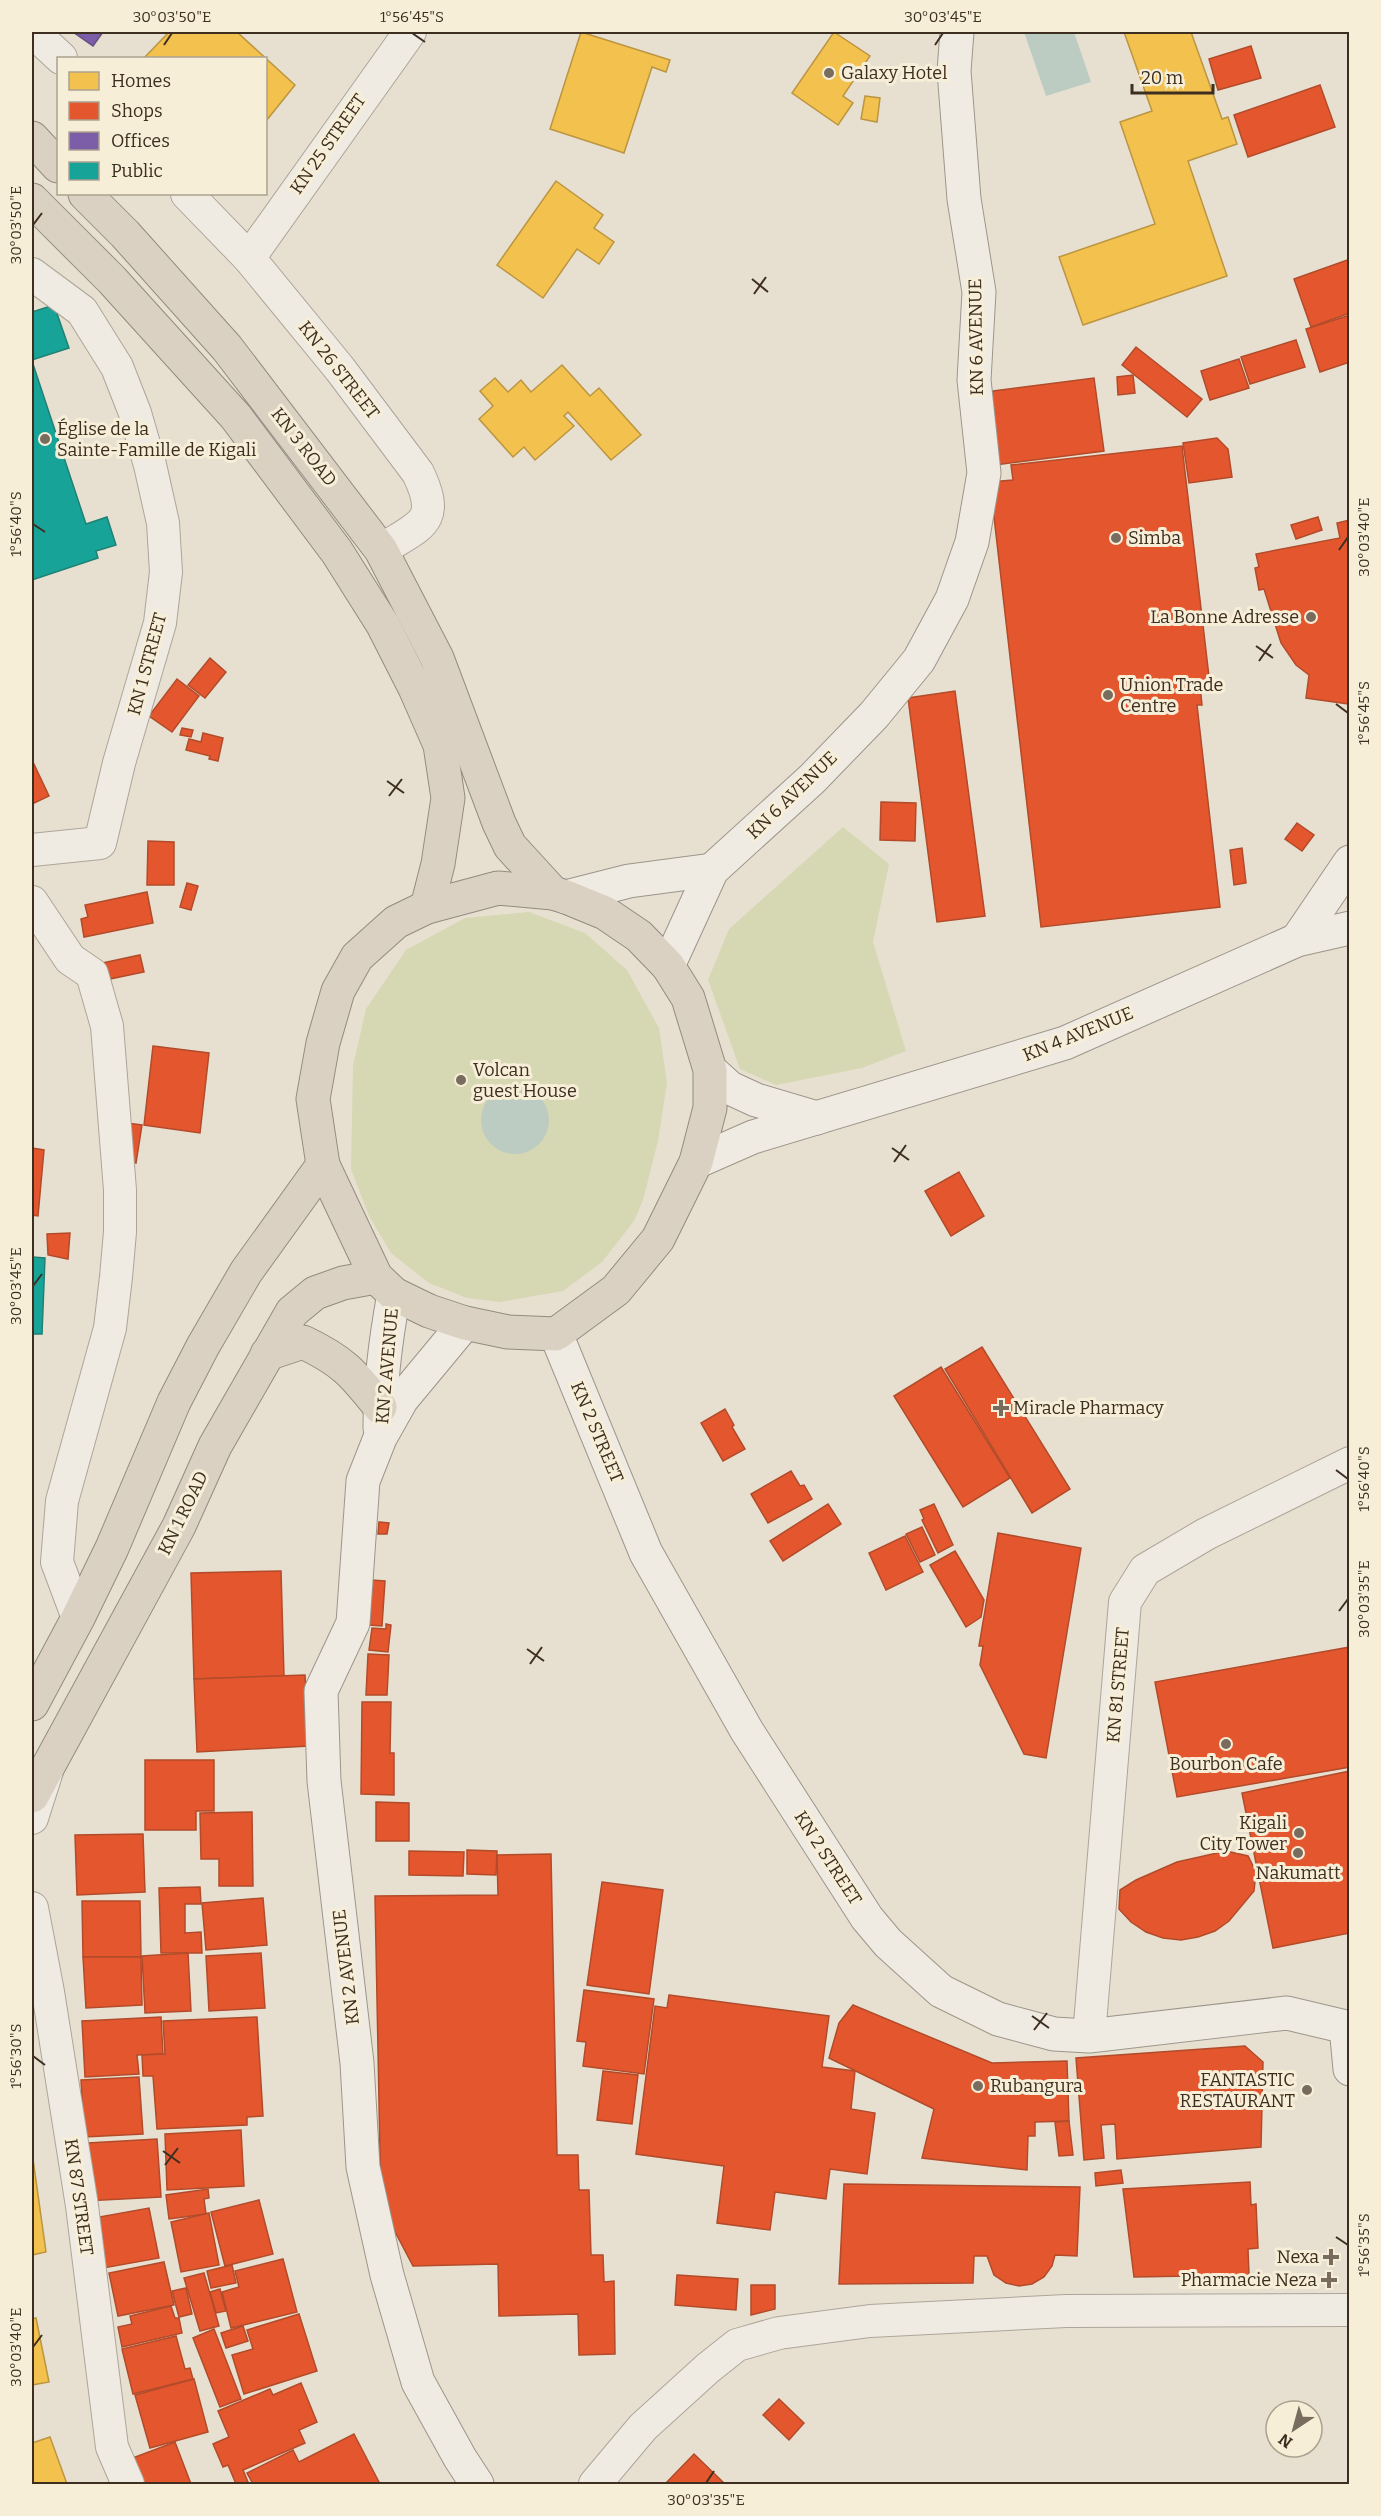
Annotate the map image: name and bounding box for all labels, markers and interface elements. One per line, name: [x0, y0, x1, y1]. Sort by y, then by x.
text: 30°03'50"E: [133, 8, 211, 26]
text: 1°56'45"S: [380, 8, 444, 26]
text: 30°03'45"E: [904, 8, 982, 26]
legend: [57, 57, 267, 195]
scale bar: [1132, 57, 1213, 95]
place label: Galaxy Hotel: [841, 62, 947, 84]
marker: Galaxy Hotel: [822, 66, 836, 80]
text: 20 m: [1141, 67, 1183, 89]
text: Homes: [111, 70, 171, 92]
street label: KN 25 STREET: [285, 89, 371, 198]
text: Shops: [111, 100, 163, 122]
text: Offices: [111, 130, 170, 152]
text: Public: [111, 160, 163, 182]
text: 30°03'50"E: [7, 186, 25, 264]
street label: KN 6 AVENUE: [964, 278, 988, 396]
street label: KN 26 STREET: [294, 317, 384, 424]
street label: KN 3 ROAD: [267, 403, 341, 491]
place label: Église de la Sainte-Famille de Kigali: [57, 417, 256, 461]
marker: Église de la Sainte-Famille de Kigali: [38, 432, 52, 446]
text: 1°56'40"S: [7, 491, 25, 557]
text: 30°03'40"E: [1355, 497, 1373, 577]
place label: Simba: [1128, 527, 1181, 549]
marker: Simba: [1109, 531, 1123, 545]
place label: La Bonne Adresse: [1150, 606, 1299, 628]
street label: KN 1 STREET: [123, 610, 171, 718]
marker: La Bonne Adresse: [1304, 610, 1318, 624]
place label: Union Trade Centre: [1120, 674, 1223, 717]
text: 1°56'45"S: [1355, 681, 1373, 745]
marker: Union Trade Centre: [1101, 688, 1115, 702]
street label: KN 6 AVENUE: [742, 746, 842, 844]
street label: KN 4 AVENUE: [1020, 1002, 1136, 1066]
place label: Volcan guest House: [473, 1059, 577, 1102]
marker: Volcan guest House: [454, 1073, 468, 1087]
text: 30°03'45"E: [7, 1247, 25, 1325]
street label: KN 2 AVENUE: [371, 1307, 403, 1425]
street label: KN 2 STREET: [566, 1378, 628, 1486]
place label: Miracle Pharmacy: [1013, 1397, 1164, 1419]
marker: Miracle Pharmacy: [994, 1401, 1008, 1415]
text: 1°56'40"S: [1355, 1446, 1373, 1512]
street label: KN 1 ROAD: [153, 1468, 213, 1558]
text: 30°03'35"E: [1355, 1560, 1373, 1638]
street label: KN 81 STREET: [1102, 1626, 1134, 1744]
marker: Bourbon Cafe: [1219, 1737, 1233, 1751]
place label: Bourbon Cafe: [1169, 1753, 1283, 1775]
street label: KN 2 STREET: [789, 1807, 867, 1910]
place label: Kigali City Tower: [1200, 1812, 1287, 1855]
marker: Kigali City Tower: [1292, 1826, 1306, 1840]
marker: Nakumatt: [1291, 1846, 1305, 1860]
place label: Nakumatt: [1256, 1862, 1341, 1884]
street label: KN 2 AVENUE: [328, 1908, 364, 2026]
text: 1°56'30"S: [7, 2023, 25, 2089]
place label: FANTASTIC RESTAURANT: [1179, 2069, 1295, 2112]
place label: Rubangura: [990, 2075, 1083, 2097]
marker: Rubangura: [971, 2079, 985, 2093]
marker: FANTASTIC RESTAURANT: [1300, 2083, 1314, 2097]
street label: KN 87 STREET: [60, 2137, 98, 2257]
text: 1°56'35"S: [1355, 2213, 1373, 2277]
place label: Nexa: [1276, 2246, 1319, 2268]
marker: Nexa: [1324, 2250, 1338, 2264]
place label: Pharmacie Neza: [1181, 2269, 1317, 2291]
marker: Pharmacie Neza: [1322, 2273, 1336, 2287]
text: 30°03'40"E: [7, 2307, 25, 2387]
north arrow: [1264, 2399, 1324, 2459]
text: N: [1275, 2429, 1296, 2452]
text: 30°03'35"E: [667, 2491, 745, 2509]

